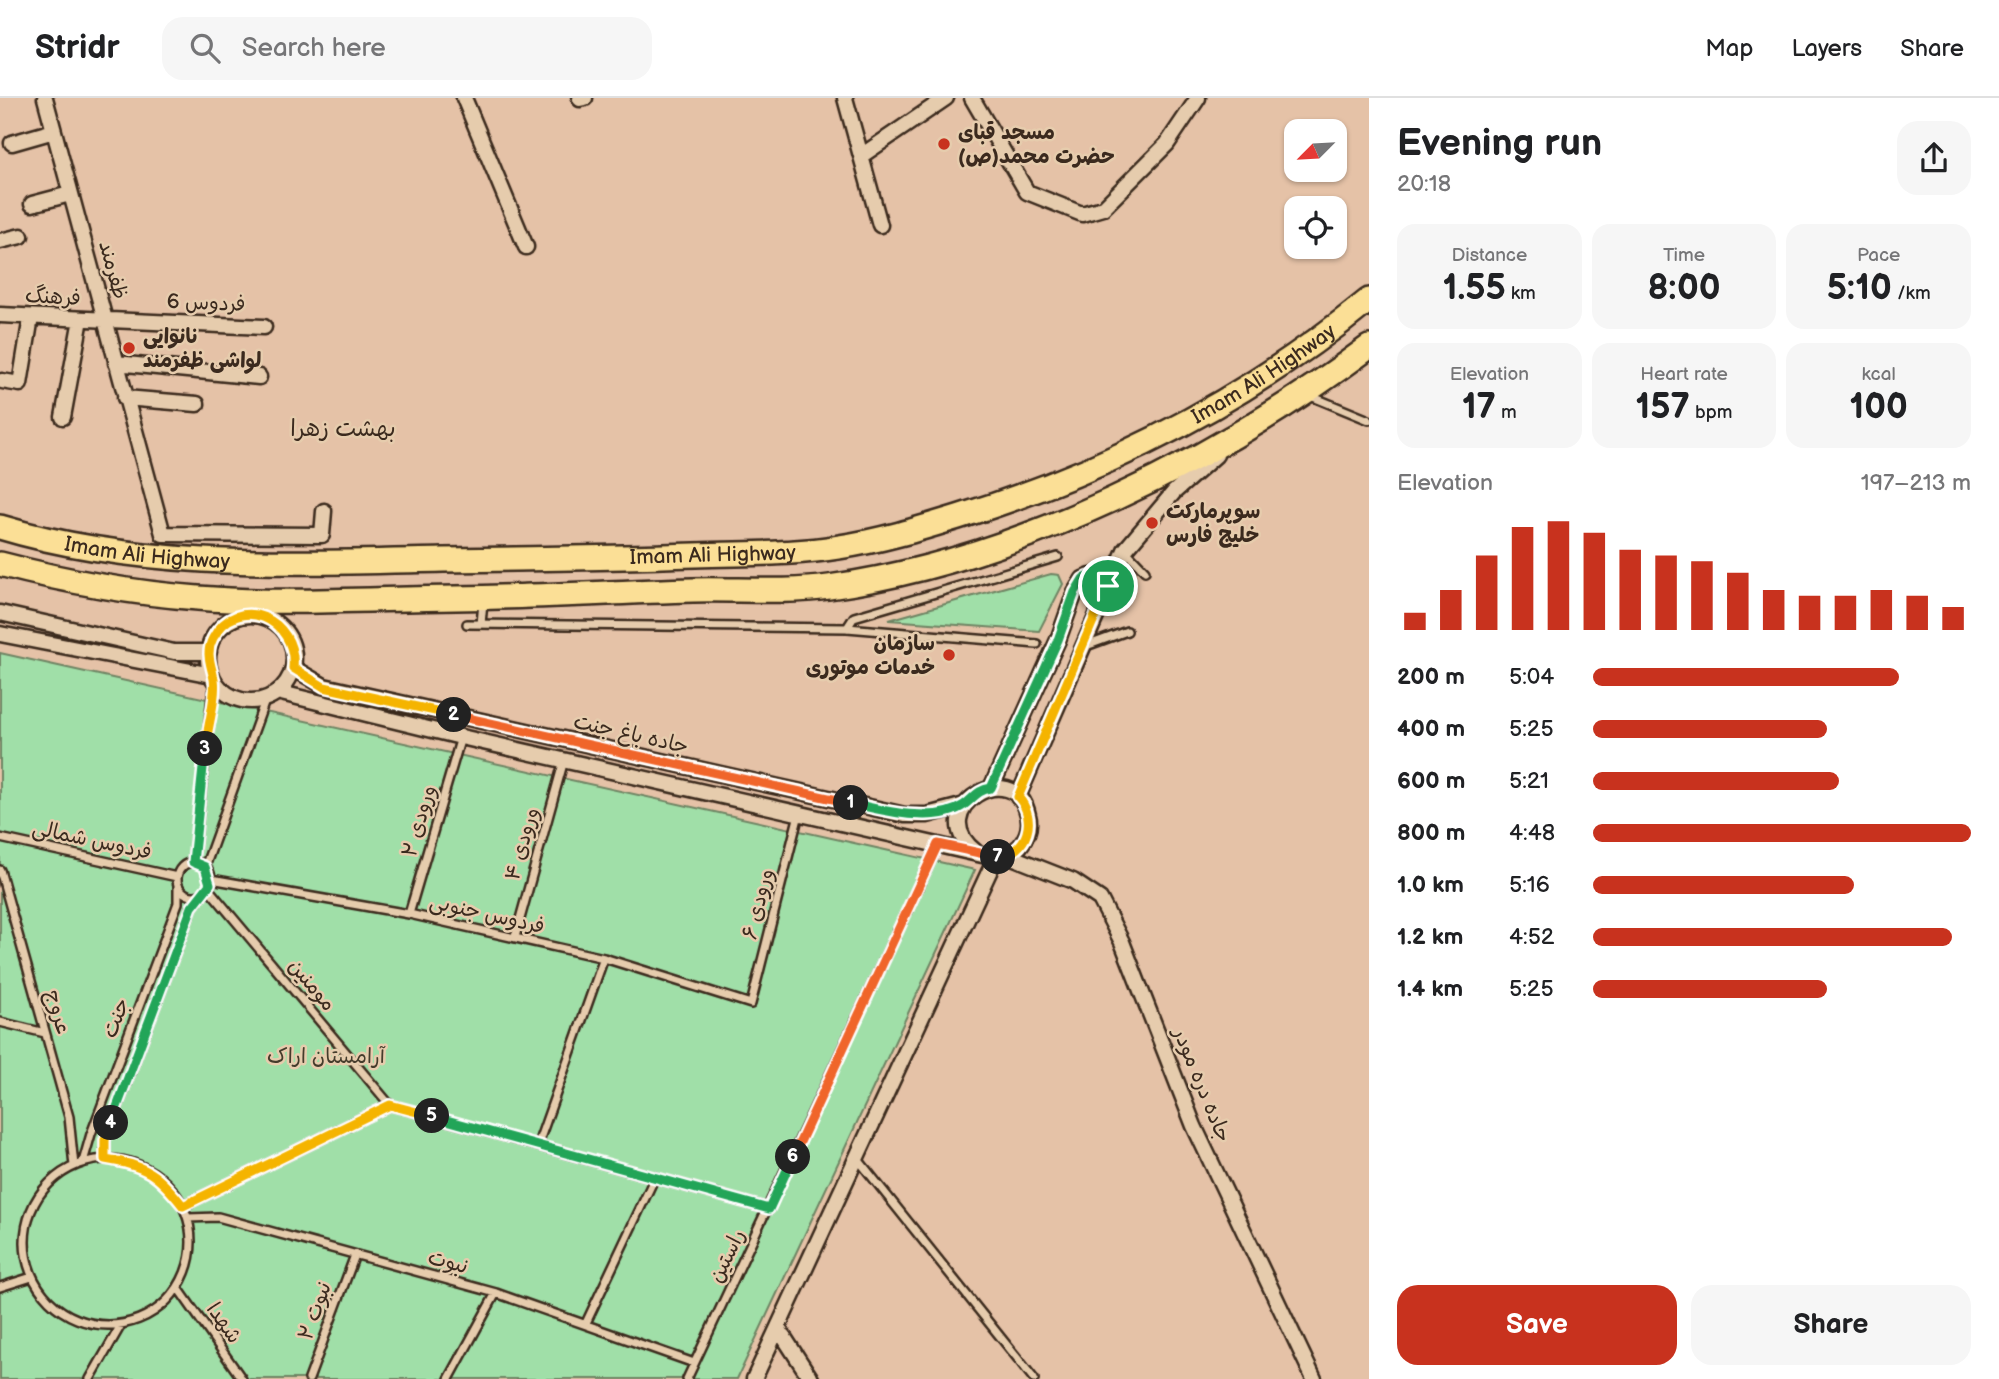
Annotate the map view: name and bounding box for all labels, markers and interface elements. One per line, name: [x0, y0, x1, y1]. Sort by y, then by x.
search box: [162, 17, 652, 80]
text: Stridr: [35, 28, 120, 68]
icon: search: [186, 29, 224, 67]
text: Search here: [242, 33, 386, 64]
text: Map: [1705, 34, 1753, 63]
text: Layers: [1791, 34, 1862, 63]
text: Share: [1900, 34, 1964, 63]
north arrow: [1284, 119, 1348, 182]
map controls: [1284, 119, 1347, 259]
place label: مسجد قبای حضرت محمد‌(ص): [958, 120, 1115, 169]
text: Evening run: [1397, 121, 1602, 166]
button: share: [1897, 121, 1971, 195]
marker: مسجد قبای حضرت محمد‌(ص): [936, 136, 952, 152]
text: 20:18: [1397, 170, 1451, 198]
button: locate: [1284, 196, 1347, 259]
street label: ظفرمند: [93, 238, 133, 302]
text: Distance: [1451, 244, 1527, 267]
text: Time: [1663, 244, 1705, 267]
text: Pace: [1857, 244, 1900, 267]
text: 1.55: [1443, 267, 1506, 310]
text: 8:00: [1647, 267, 1721, 310]
text: 5:10: [1827, 267, 1892, 310]
text: km: [1506, 282, 1536, 305]
text: /km: [1892, 282, 1931, 305]
street label: فرهنگ: [24, 283, 82, 311]
street label: فردوس 6: [166, 289, 246, 317]
street label: Imam Ali Highway: [1187, 318, 1341, 429]
place label: نانوایی لواشی ظفرمند: [143, 324, 261, 374]
marker: نانوایی لواشی ظفرمند: [121, 340, 137, 356]
text: Elevation: [1450, 363, 1529, 386]
text: Heart rate: [1640, 363, 1728, 386]
text: kcal: [1862, 363, 1896, 386]
text: 17: [1462, 386, 1496, 429]
text: 157: [1636, 386, 1690, 429]
text: 100: [1849, 386, 1908, 429]
text: m: [1496, 401, 1517, 424]
text: bpm: [1690, 401, 1732, 424]
district label: بهشت زهرا: [290, 415, 396, 443]
text: Elevation: [1397, 469, 1493, 497]
text: 197–213 m: [1861, 469, 1971, 497]
place label: سوپرمارکت خلیج فارس: [1166, 499, 1260, 548]
marker: سوپرمارکت خلیج فارس: [1144, 515, 1160, 531]
street label: Imam Ali Highway: [63, 531, 231, 574]
street label: Imam Ali Highway: [629, 539, 797, 569]
pin: [1078, 556, 1138, 616]
icon: arrive: [1089, 567, 1127, 605]
place label: سازمان خدمات موتوری: [806, 631, 935, 681]
marker: سازمان خدمات موتوری: [941, 647, 957, 663]
text: 200 m: [1397, 663, 1465, 691]
text: 5:04: [1509, 663, 1554, 691]
pin: 2: [436, 698, 472, 732]
text: 2: [448, 703, 459, 726]
street label: جاده باغ جنت: [571, 709, 691, 761]
text: 400 m: [1397, 715, 1465, 743]
text: 5:25: [1509, 715, 1554, 743]
pin: 3: [188, 732, 222, 766]
text: 3: [199, 737, 210, 760]
text: 600 m: [1397, 767, 1465, 795]
text: 5:21: [1509, 767, 1549, 795]
street label: ورودی ۲: [397, 782, 442, 860]
pin: 1: [834, 786, 868, 820]
text: 1: [847, 791, 855, 814]
street label: ورودی ۴: [500, 804, 545, 884]
street label: فردوس شمالی: [30, 815, 154, 866]
text: 800 m: [1397, 819, 1465, 847]
text: 4:48: [1509, 819, 1555, 847]
pin: 7: [981, 840, 1016, 874]
text: 7: [992, 845, 1003, 868]
street label: ورودی ۶: [737, 866, 780, 942]
text: 1.0 km: [1397, 871, 1464, 899]
text: 5:16: [1509, 871, 1550, 899]
street label: فردوس جنوبی: [427, 889, 547, 940]
text: 1.2 km: [1397, 923, 1463, 951]
text: 4:52: [1509, 923, 1554, 951]
street label: مومنین: [283, 954, 341, 1016]
text: 1.4 km: [1397, 975, 1463, 1003]
text: 5:25: [1509, 975, 1554, 1003]
street label: عروج: [39, 987, 76, 1037]
street label: جنت: [97, 995, 135, 1041]
street label: جاده دره مودر: [1167, 1022, 1236, 1146]
park label: آرامستان اراک: [267, 1044, 386, 1069]
pin: 5: [414, 1098, 450, 1134]
text: 5: [426, 1104, 437, 1127]
pin: 4: [94, 1105, 128, 1140]
text: 4: [105, 1111, 116, 1134]
pin: 6: [776, 1140, 810, 1174]
text: 6: [787, 1145, 798, 1168]
street label: راستین: [703, 1225, 751, 1287]
street label: نبوت: [425, 1245, 471, 1279]
street label: نبوت ۲: [293, 1278, 337, 1344]
button: Save: [1397, 1285, 1677, 1365]
button: Share: [1691, 1285, 1971, 1365]
street label: شهدا: [201, 1298, 247, 1348]

